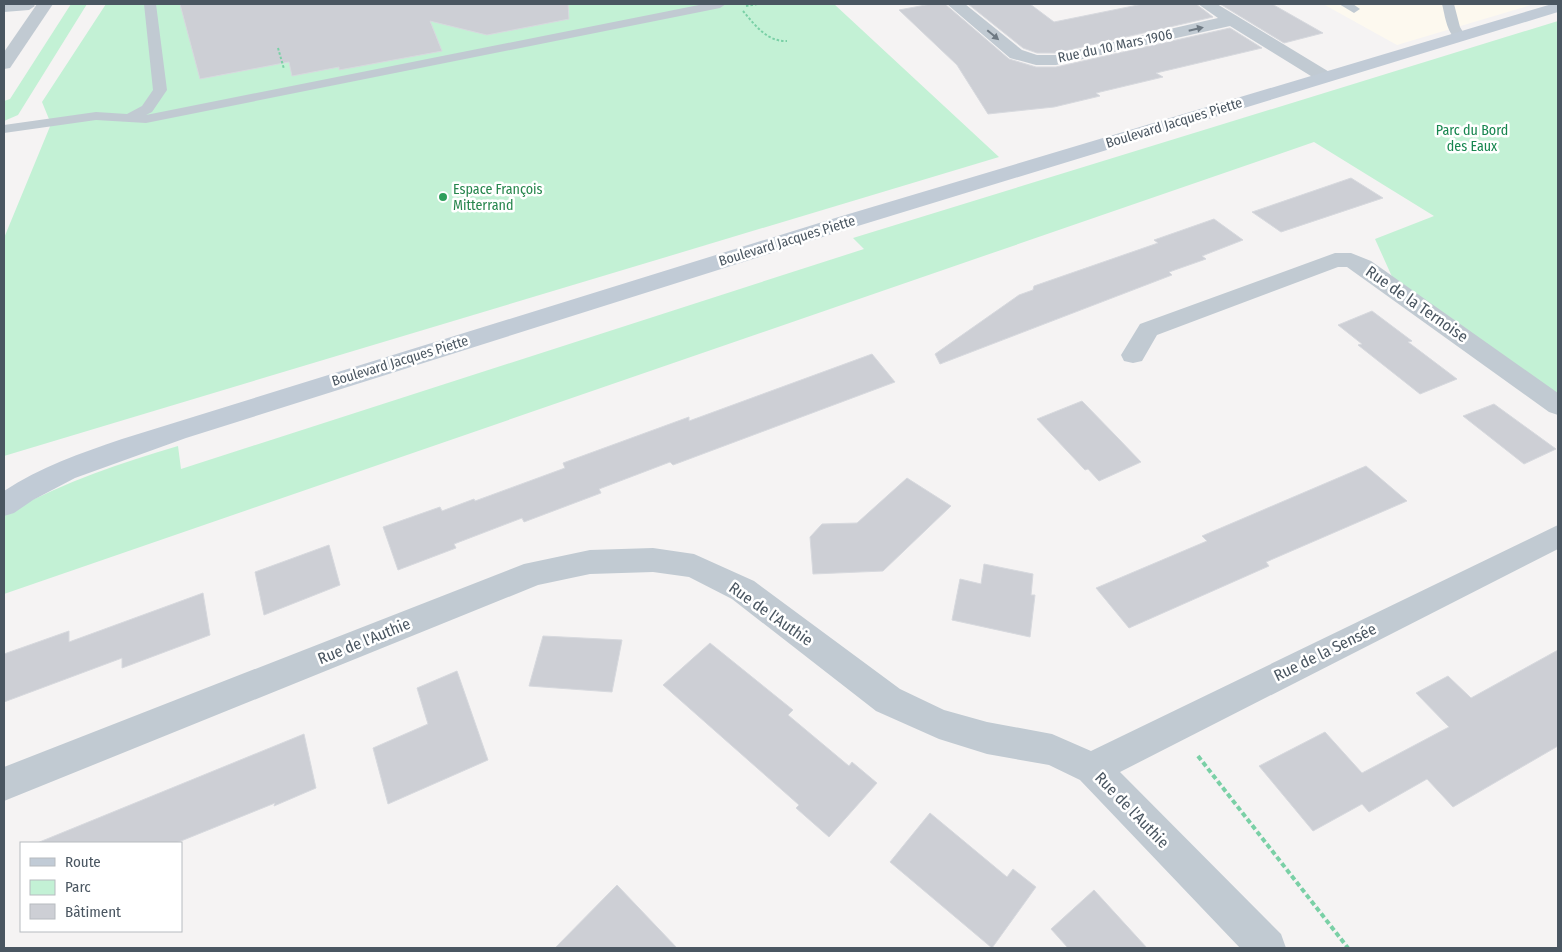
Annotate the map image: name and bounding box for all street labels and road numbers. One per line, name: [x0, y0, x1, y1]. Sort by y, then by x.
street label: Rue du 10 Mars 1906: [1056, 26, 1174, 66]
street label: Boulevard Jacques Piette: [1104, 94, 1244, 152]
street label: Boulevard Jacques Piette: [717, 212, 857, 270]
street label: Rue de la Ternoise: [1362, 262, 1472, 346]
street label: Boulevard Jacques Piette: [330, 332, 470, 390]
street label: Rue de l'Authie: [725, 578, 817, 650]
street label: Rue de l'Authie: [315, 614, 413, 668]
street label: Rue de la Sensée: [1271, 619, 1379, 685]
street label: Rue de l'Authie: [1091, 768, 1173, 852]

